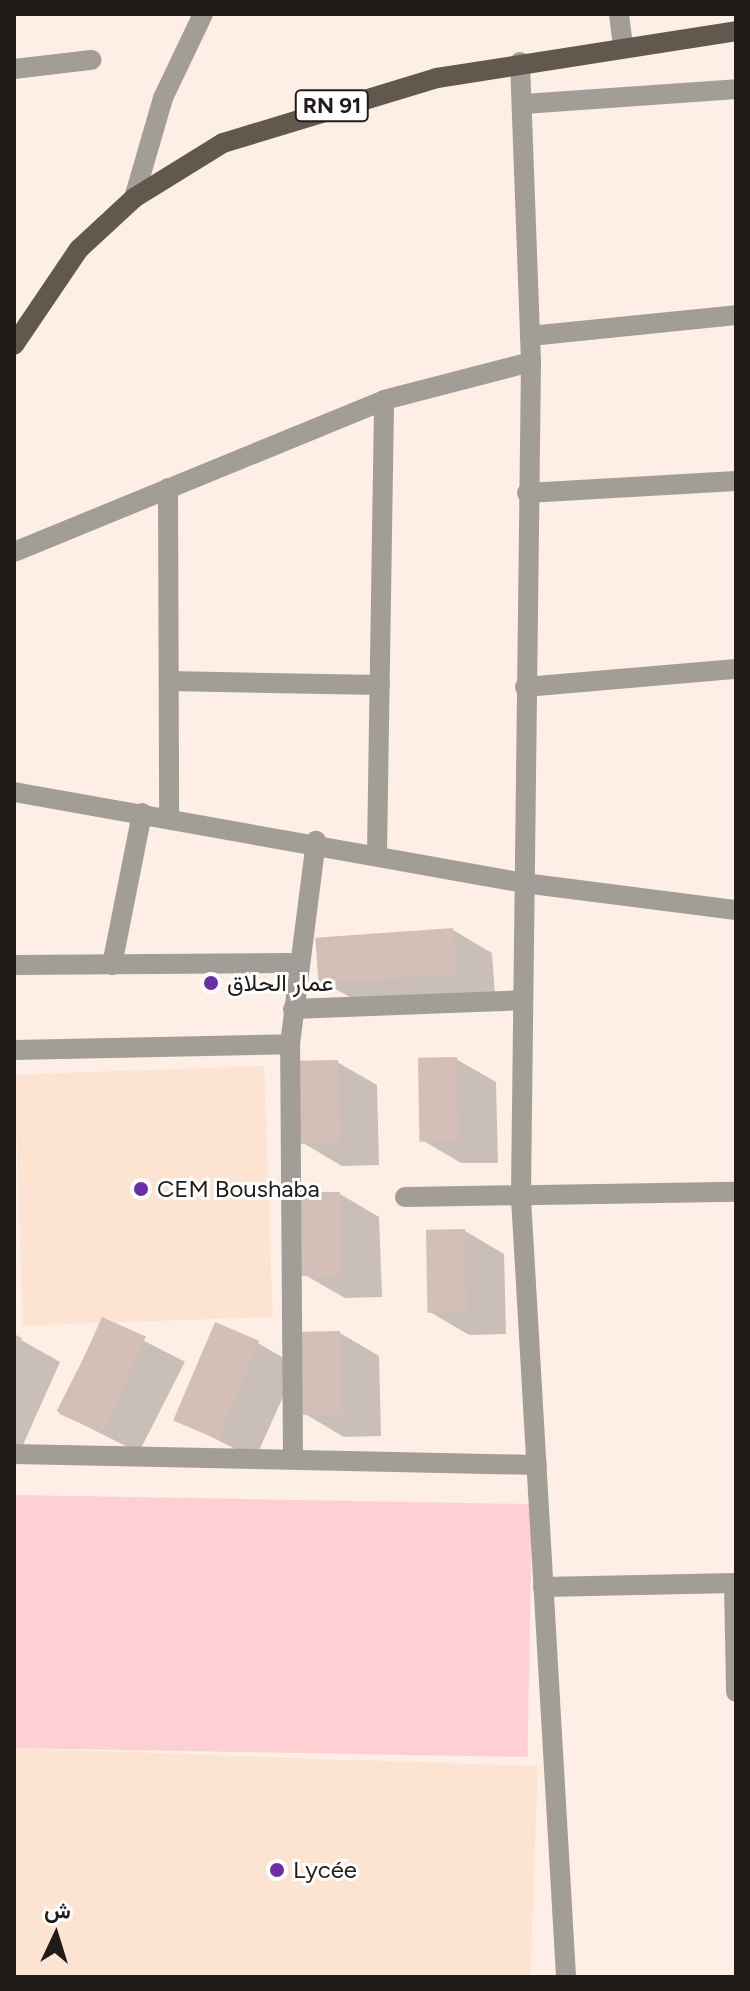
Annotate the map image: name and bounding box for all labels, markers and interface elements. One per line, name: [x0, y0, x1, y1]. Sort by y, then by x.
road number: RN 91: [294, 88, 370, 124]
place label: عمار الحلاق: [227, 969, 334, 997]
marker: عمار الحلاق: [202, 974, 220, 992]
place label: CEM Boushaba: [157, 1175, 320, 1203]
marker: CEM Boushaba: [132, 1180, 150, 1198]
place label: Lycée: [293, 1856, 357, 1884]
marker: Lycée: [268, 1861, 286, 1879]
north arrow: [16, 1895, 96, 1975]
text: ش: [44, 1896, 72, 1925]

